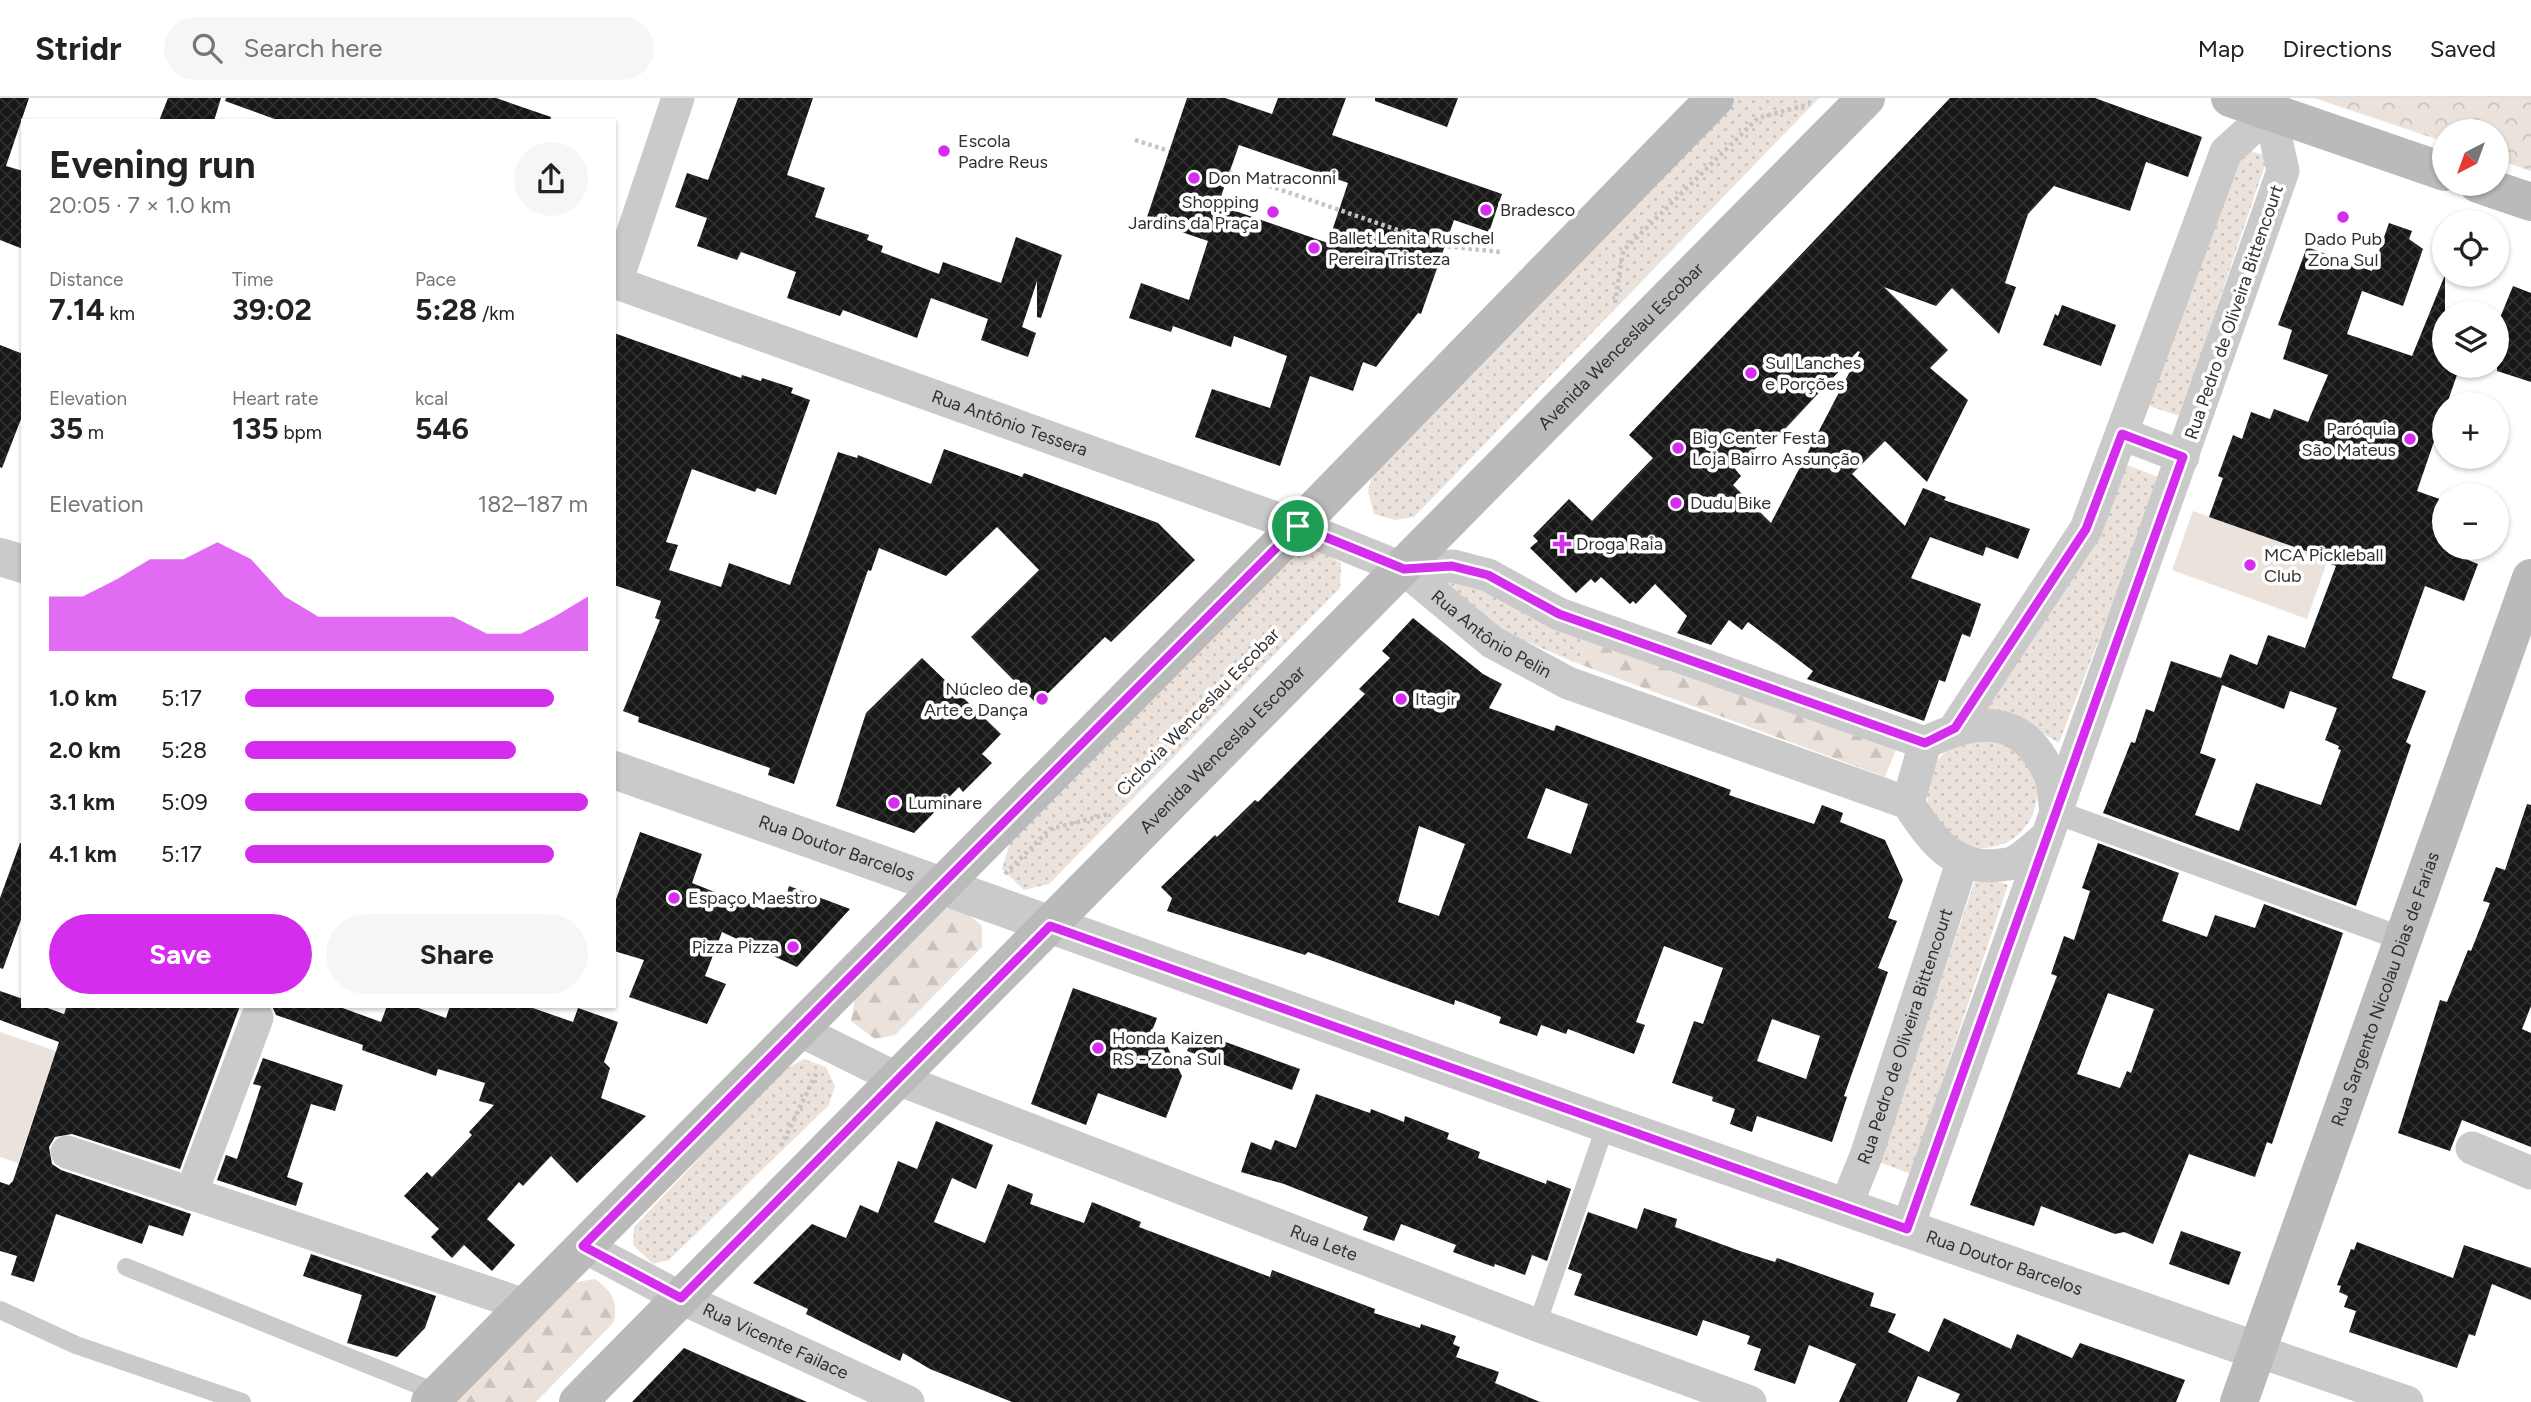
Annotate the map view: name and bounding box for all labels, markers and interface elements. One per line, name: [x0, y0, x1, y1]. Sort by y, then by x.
search box: [164, 17, 654, 80]
text: Stridr: [35, 29, 122, 68]
icon: search: [188, 29, 226, 67]
text: Search here: [244, 32, 383, 64]
text: Map: [2198, 34, 2244, 63]
text: Directions: [2282, 34, 2392, 63]
text: Saved: [2430, 34, 2496, 63]
north arrow: [2432, 119, 2510, 196]
map controls: [2432, 119, 2509, 560]
place label: Escola Padre Reus: [958, 130, 1048, 173]
text: Evening run: [49, 142, 256, 188]
button: share: [514, 142, 588, 216]
marker: Escola Padre Reus: [936, 143, 952, 159]
place label: Don Matraconni: [1208, 167, 1336, 189]
marker: Don Matraconni: [1186, 170, 1202, 186]
street label: Rua Pedro de Oliveira Bittencourt: [2180, 182, 2288, 442]
text: 20:05 · 7 × 1.0 km: [49, 191, 231, 219]
place label: Shopping Jardins da Praça: [1128, 191, 1259, 234]
place label: Bradesco: [1500, 199, 1575, 221]
marker: Bradesco: [1478, 202, 1494, 218]
marker: Shopping Jardins da Praça: [1265, 204, 1281, 220]
marker: Dado Pub Zona Sul: [2335, 209, 2351, 225]
button: locate: [2432, 210, 2509, 287]
place label: Ballet Lenita Ruschel Pereira Tristeza: [1328, 227, 1494, 270]
place label: Dado Pub Zona Sul: [2304, 228, 2382, 271]
marker: Ballet Lenita Ruschel Pereira Tristeza: [1306, 240, 1322, 256]
street label: Avenida Wenceslau Escobar: [1533, 258, 1708, 435]
text: Distance: [49, 268, 123, 291]
text: Time: [232, 268, 273, 291]
text: Pace: [415, 268, 456, 291]
text: 7.14: [49, 291, 105, 328]
text: 39:02: [232, 291, 312, 328]
text: 5:28: [415, 291, 477, 328]
button: layers: [2432, 301, 2509, 378]
text: km: [105, 302, 135, 325]
text: /km: [477, 302, 515, 325]
place label: Sul Lanches e Porções: [1765, 352, 1861, 395]
marker: Sul Lanches e Porções: [1743, 365, 1759, 381]
street label: Rua Antônio Tessera: [929, 385, 1091, 461]
text: Elevation: [49, 387, 127, 410]
text: Heart rate: [232, 387, 318, 410]
text: kcal: [415, 387, 448, 410]
button: +: [2432, 392, 2509, 469]
text: 35: [49, 410, 83, 447]
text: 135: [232, 410, 279, 447]
text: 546: [415, 410, 469, 447]
place label: Paróquia São Mateus: [2301, 418, 2396, 461]
text: m: [83, 421, 104, 444]
text: bpm: [279, 421, 322, 444]
place label: Big Center Festa Loja Bairro Assunção: [1692, 427, 1860, 470]
marker: Paróquia São Mateus: [2402, 431, 2418, 447]
marker: Big Center Festa Loja Bairro Assunção: [1670, 440, 1686, 456]
button: −: [2432, 483, 2509, 560]
text: Elevation: [49, 490, 144, 518]
text: 182–187 m: [478, 490, 588, 518]
place label: Dudu Bike: [1690, 492, 1771, 514]
marker: Dudu Bike: [1668, 495, 1684, 511]
pin: [1268, 496, 1328, 556]
icon: arrive: [1279, 507, 1317, 545]
place label: Droga Raia: [1576, 533, 1663, 555]
marker: Droga Raia: [1554, 536, 1570, 552]
place label: MCA Pickleball Club: [2264, 544, 2383, 587]
marker: MCA Pickleball Club: [2242, 557, 2258, 573]
street label: Rua Antônio Pelin: [1427, 585, 1555, 683]
street label: Ciclovia Wenceslau Escobar: [1112, 623, 1284, 801]
street label: Avenida Wenceslau Escobar: [1135, 661, 1310, 838]
place label: Núcleo de Arte e Dança: [924, 678, 1028, 721]
text: 1.0 km: [49, 684, 117, 712]
text: 5:17: [161, 684, 202, 712]
place label: Itagir: [1415, 688, 1457, 710]
marker: Núcleo de Arte e Dança: [1034, 691, 1050, 707]
marker: Itagir: [1393, 691, 1409, 707]
text: 2.0 km: [49, 736, 121, 764]
text: 5:28: [161, 736, 207, 764]
text: 3.1 km: [49, 788, 115, 816]
text: 5:09: [161, 788, 208, 816]
place label: Luminare: [908, 792, 982, 814]
marker: Luminare: [886, 795, 902, 811]
street label: Rua Doutor Barcelos: [756, 810, 918, 886]
text: 4.1 km: [49, 840, 117, 868]
text: 5:17: [161, 840, 202, 868]
street label: Rua Sargento Nicolau Dias de Farias: [2327, 849, 2444, 1129]
place label: Espaço Maestro: [688, 887, 817, 909]
marker: Espaço Maestro: [666, 890, 682, 906]
street label: Rua Pedro de Oliveira Bittencourt: [1853, 905, 1957, 1168]
button: Save: [49, 914, 312, 994]
button: Share: [326, 914, 588, 994]
place label: Pizza Pizza: [692, 936, 779, 958]
marker: Pizza Pizza: [785, 939, 801, 955]
place label: Honda Kaizen RS - Zona Sul: [1112, 1027, 1223, 1070]
marker: Honda Kaizen RS - Zona Sul: [1090, 1040, 1106, 1056]
street label: Rua Lete: [1287, 1220, 1361, 1266]
street label: Rua Doutor Barcelos: [1923, 1225, 2085, 1300]
street label: Rua Vicente Failace: [699, 1298, 852, 1384]

